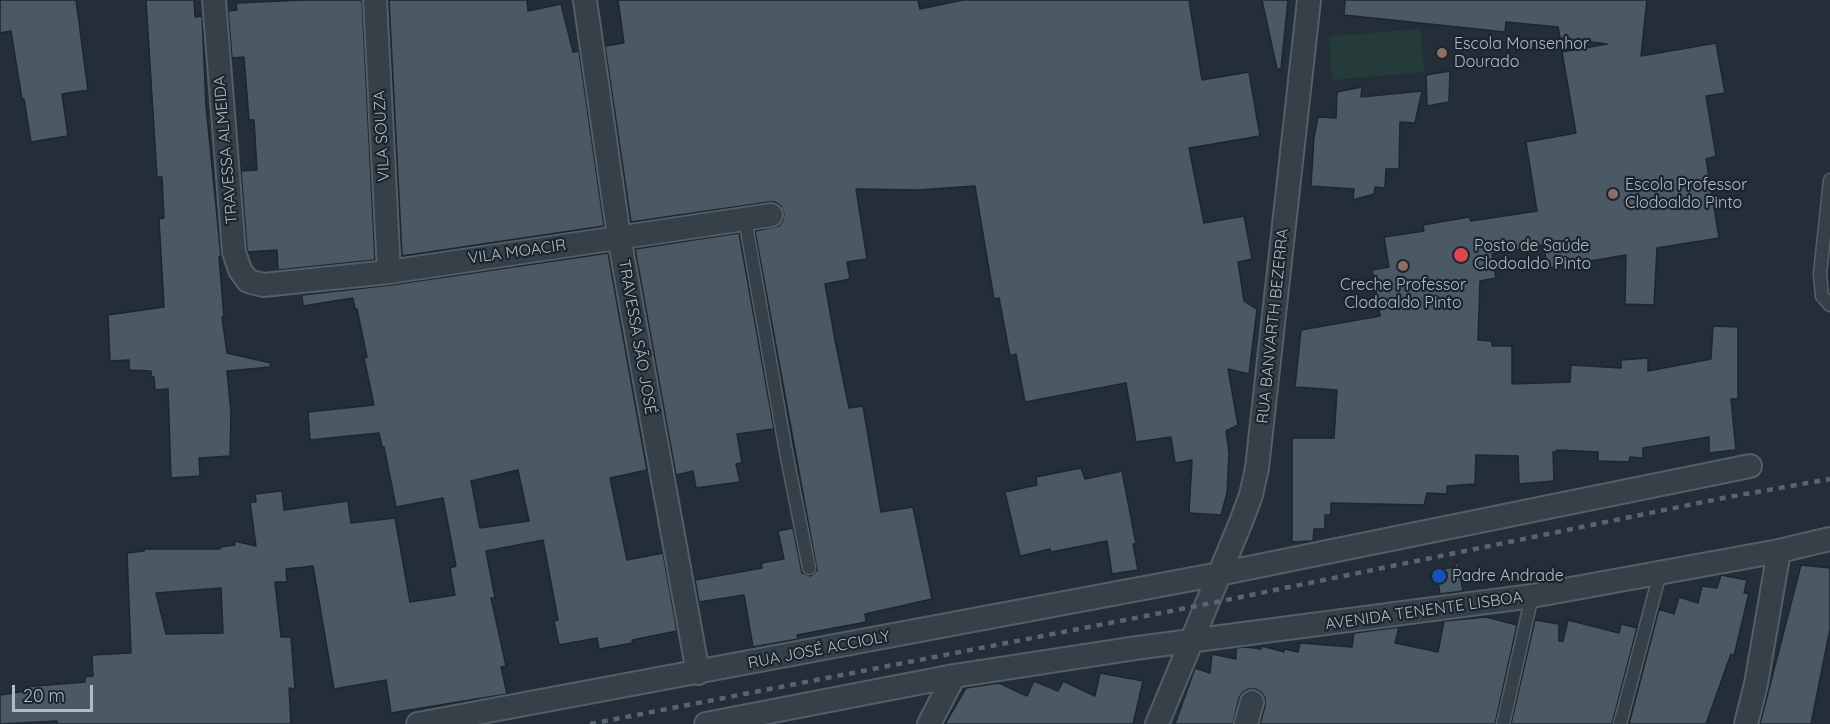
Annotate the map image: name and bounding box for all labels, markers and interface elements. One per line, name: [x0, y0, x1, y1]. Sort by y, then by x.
place label: Escola Monsenhor Dourado: [1454, 34, 1589, 72]
marker: Escola Monsenhor Dourado: [1435, 46, 1449, 60]
street label: TRAVESSA ALMEIDA: [210, 75, 242, 225]
street label: VILA SOUZA: [370, 90, 394, 182]
place label: Escola Professor Clodoaldo Pinto: [1625, 175, 1747, 213]
marker: Escola Professor Clodoaldo Pinto: [1606, 187, 1620, 201]
street label: RUA BANVARTH BEZERRA: [1253, 227, 1293, 425]
street label: VILA MOACIR: [467, 236, 567, 268]
place label: Posto de Saúde Clodoaldo Pinto: [1474, 236, 1591, 274]
marker: Posto de Saúde Clodoaldo Pinto: [1452, 246, 1470, 264]
street label: TRAVESSA SÃO JOSÉ: [614, 258, 660, 416]
marker: Creche Professor Clodoaldo Pinto: [1396, 259, 1410, 273]
place label: Creche Professor Clodoaldo Pinto: [1340, 275, 1466, 313]
place label: Padre Andrade: [1452, 566, 1564, 586]
marker: Padre Andrade: [1430, 567, 1448, 585]
street label: AVENIDA TENENTE LISBOA: [1324, 588, 1524, 634]
street label: RUA JOSÉ ACCIOLY: [746, 627, 892, 673]
scale bar: [15, 673, 96, 711]
text: 20 m: [23, 684, 65, 707]

